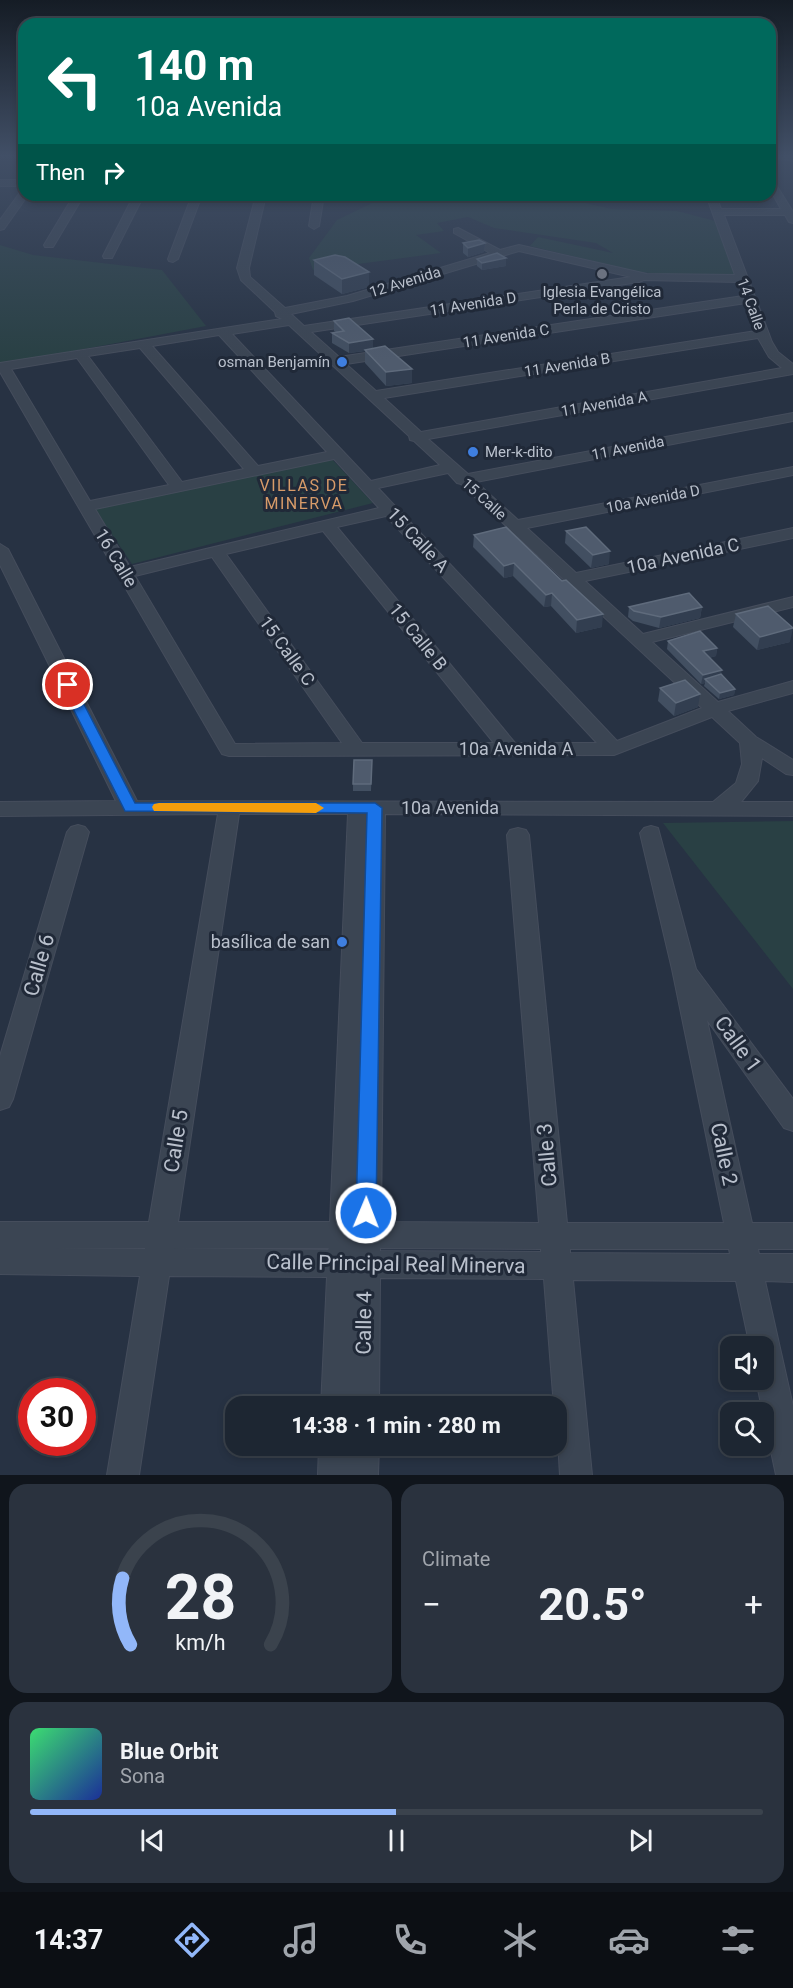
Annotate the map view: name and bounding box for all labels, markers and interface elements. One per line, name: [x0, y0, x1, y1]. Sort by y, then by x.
text: 140 m: [135, 41, 254, 90]
icon: left: [36, 42, 114, 120]
text: 10a Avenida: [135, 91, 282, 123]
icon: right: [97, 156, 130, 189]
text: Then: [36, 160, 85, 185]
street label: 12 Avenida: [367, 263, 443, 301]
marker: Iglesia Evangélica Perla de Cristo: [595, 267, 609, 281]
street label: 14 Calle: [733, 276, 769, 332]
place label: Iglesia Evangélica Perla de Cristo: [543, 283, 662, 318]
street label: 11 Avenida D: [429, 288, 517, 320]
street label: 11 Avenida C: [462, 320, 551, 352]
street label: 11 Avenida B: [523, 349, 611, 381]
place label: osman Benjamín: [218, 353, 330, 371]
marker: osman Benjamín: [335, 355, 349, 369]
street label: 11 Avenida A: [560, 388, 649, 420]
street label: 11 Avenida: [590, 432, 666, 464]
place label: Mer-k-dito: [485, 443, 552, 461]
marker: Mer-k-dito: [466, 445, 480, 459]
street label: 15 Calle: [458, 474, 510, 524]
district label: VILLAS DE MINERVA: [260, 476, 348, 513]
street label: 10a Avenida D: [604, 481, 702, 517]
street label: 15 Calle A: [383, 503, 454, 577]
street label: 16 Calle: [91, 525, 142, 591]
street label: 10a Avenida C: [625, 533, 741, 578]
street label: 15 Calle B: [385, 599, 452, 674]
street label: 15 Calle C: [255, 612, 320, 690]
pin: [42, 659, 93, 710]
icon: arrive: [51, 668, 84, 701]
street label: 10a Avenida A: [459, 738, 573, 759]
street label: 10a Avenida: [401, 797, 499, 818]
street label: Calle 6: [19, 931, 59, 999]
place label: basílica de san: [211, 931, 330, 952]
marker: basílica de san: [335, 935, 349, 949]
street label: Calle 1: [710, 1011, 766, 1077]
street label: Calle 5: [159, 1108, 193, 1174]
street label: Calle 2: [706, 1120, 742, 1188]
street label: Calle 3: [532, 1122, 562, 1188]
position arrow: [334, 1181, 398, 1245]
street label: Calle Principal Real Minerva: [266, 1250, 526, 1278]
street label: Calle 4: [351, 1291, 377, 1355]
map controls: [720, 1336, 774, 1456]
button: sound: [720, 1336, 774, 1390]
speed limit sign: 30: [18, 1378, 96, 1456]
button: search: [720, 1402, 774, 1456]
text: 14:38 · 1 min · 280 m: [291, 1413, 501, 1438]
text: Climate: [422, 1547, 490, 1571]
text: 28: [165, 1561, 236, 1634]
text: 20.5°: [539, 1578, 647, 1631]
text: −: [422, 1585, 441, 1624]
text: +: [744, 1585, 763, 1624]
text: km/h: [175, 1631, 226, 1656]
text: Blue Orbit: [120, 1739, 218, 1764]
text: Sona: [120, 1764, 165, 1788]
icon: previous: [136, 1824, 169, 1857]
icon: pause: [380, 1824, 413, 1857]
icon: next: [624, 1824, 657, 1857]
icon: directions: [171, 1919, 213, 1961]
icon: music: [280, 1919, 322, 1961]
icon: phone: [389, 1919, 431, 1961]
icon: climate: [499, 1919, 541, 1961]
icon: car: [608, 1919, 650, 1961]
icon: filters: [717, 1919, 759, 1961]
text: 14:37: [34, 1924, 103, 1956]

